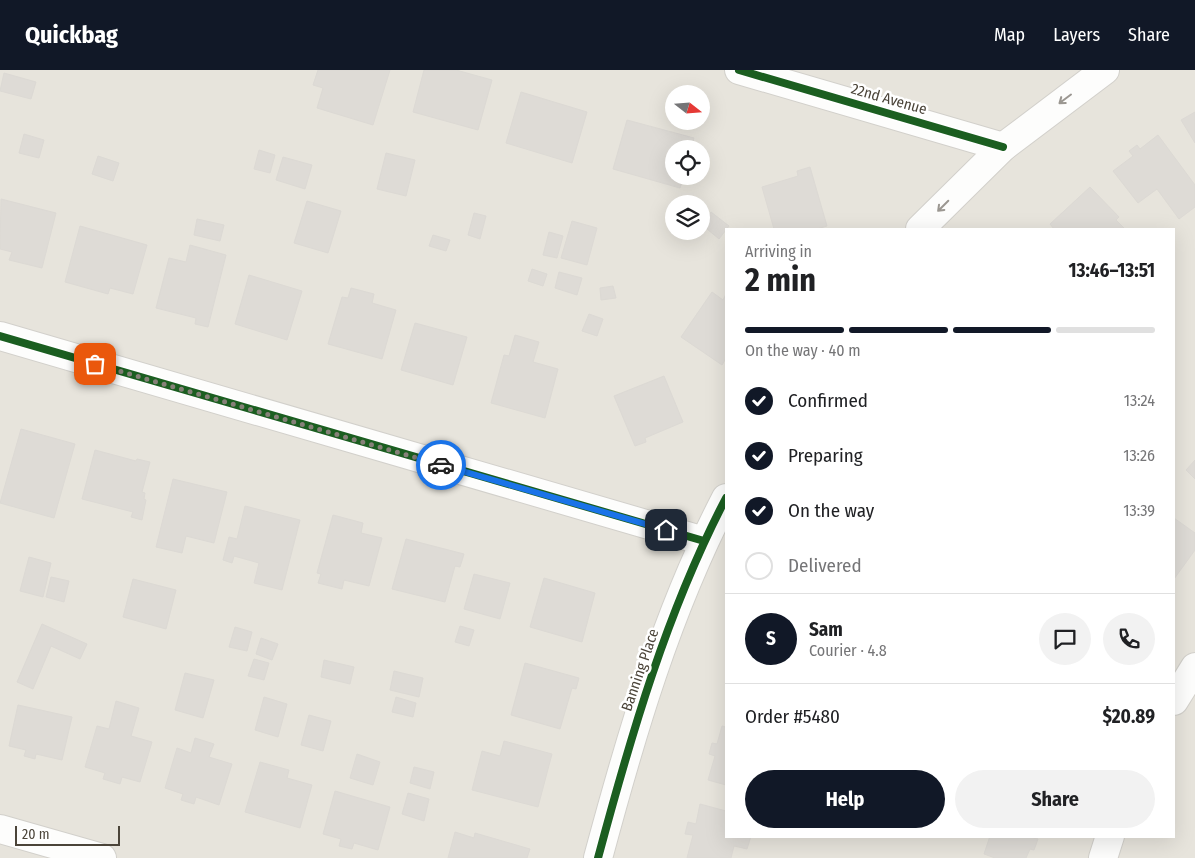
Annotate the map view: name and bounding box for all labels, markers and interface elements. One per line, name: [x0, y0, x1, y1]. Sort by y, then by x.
text: Quickbag: [25, 21, 118, 49]
text: Map: [994, 24, 1025, 46]
text: Layers: [1053, 24, 1100, 46]
text: Share: [1128, 24, 1170, 46]
street label: 22nd Avenue: [849, 80, 929, 118]
north arrow: [665, 85, 710, 130]
map controls: [665, 85, 710, 240]
one-way arrow: [1059, 93, 1072, 104]
button: locate: [665, 140, 710, 185]
button: layers: [665, 195, 710, 240]
one-way arrow: [937, 200, 950, 212]
text: Arriving in: [745, 242, 812, 261]
text: 13:46–13:51: [1068, 259, 1155, 282]
text: 2 min: [745, 261, 816, 299]
text: On the way · 40 m: [745, 341, 861, 360]
pin: [74, 343, 116, 385]
icon: bag: [81, 350, 109, 378]
icon: check: [745, 387, 773, 415]
text: Confirmed: [788, 389, 868, 412]
text: 13:24: [1124, 391, 1155, 410]
courier: [416, 440, 466, 490]
icon: check: [745, 442, 773, 470]
text: Preparing: [788, 444, 863, 467]
text: 13:26: [1123, 446, 1155, 465]
icon: car: [427, 451, 455, 479]
icon: check: [745, 497, 773, 525]
text: On the way: [788, 499, 874, 522]
text: 13:39: [1123, 501, 1155, 520]
pin: [645, 509, 687, 551]
icon: home: [652, 516, 680, 544]
text: Delivered: [788, 554, 862, 577]
button: chat: [1039, 613, 1091, 665]
button: phone: [1103, 613, 1155, 665]
text: Sam: [809, 618, 843, 641]
street label: Banning Place: [617, 626, 663, 714]
text: S: [766, 627, 776, 650]
text: Courier · 4.8: [809, 641, 887, 660]
text: Order #5480: [745, 705, 840, 728]
text: $20.89: [1103, 705, 1155, 728]
button: Help: [745, 770, 945, 828]
button: Share: [955, 770, 1155, 828]
scale bar: [15, 823, 120, 846]
text: 20 m: [22, 826, 50, 843]

